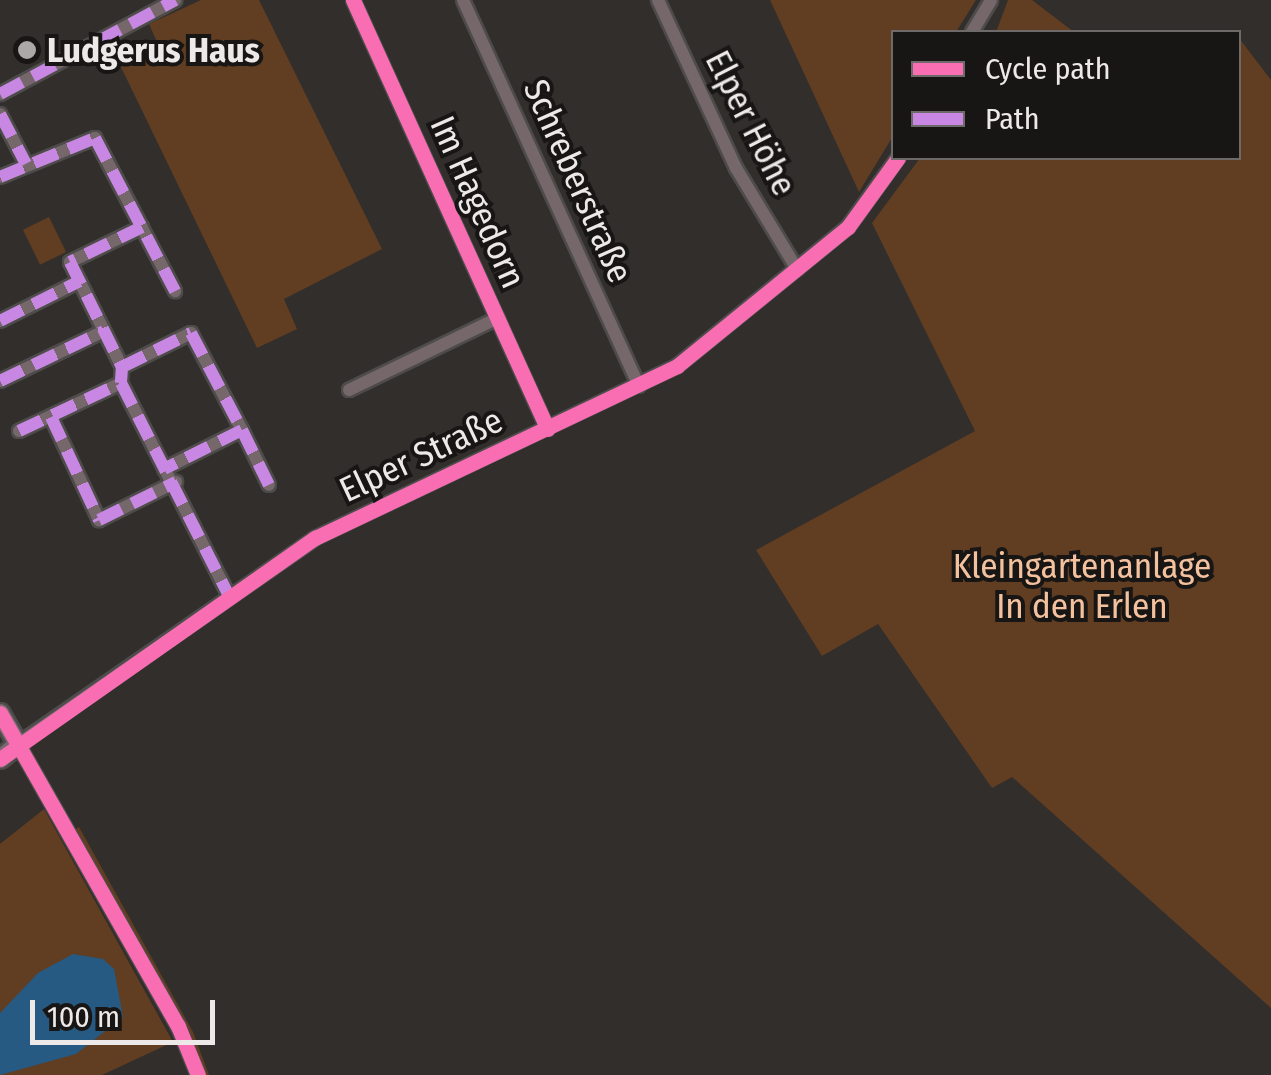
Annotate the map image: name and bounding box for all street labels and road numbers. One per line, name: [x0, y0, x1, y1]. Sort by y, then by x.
street label: Elper Höhe: [697, 43, 805, 203]
street label: Schreberstraße: [515, 73, 641, 289]
street label: Im Hagedorn: [422, 110, 534, 294]
street label: Elper Straße: [333, 399, 509, 511]

